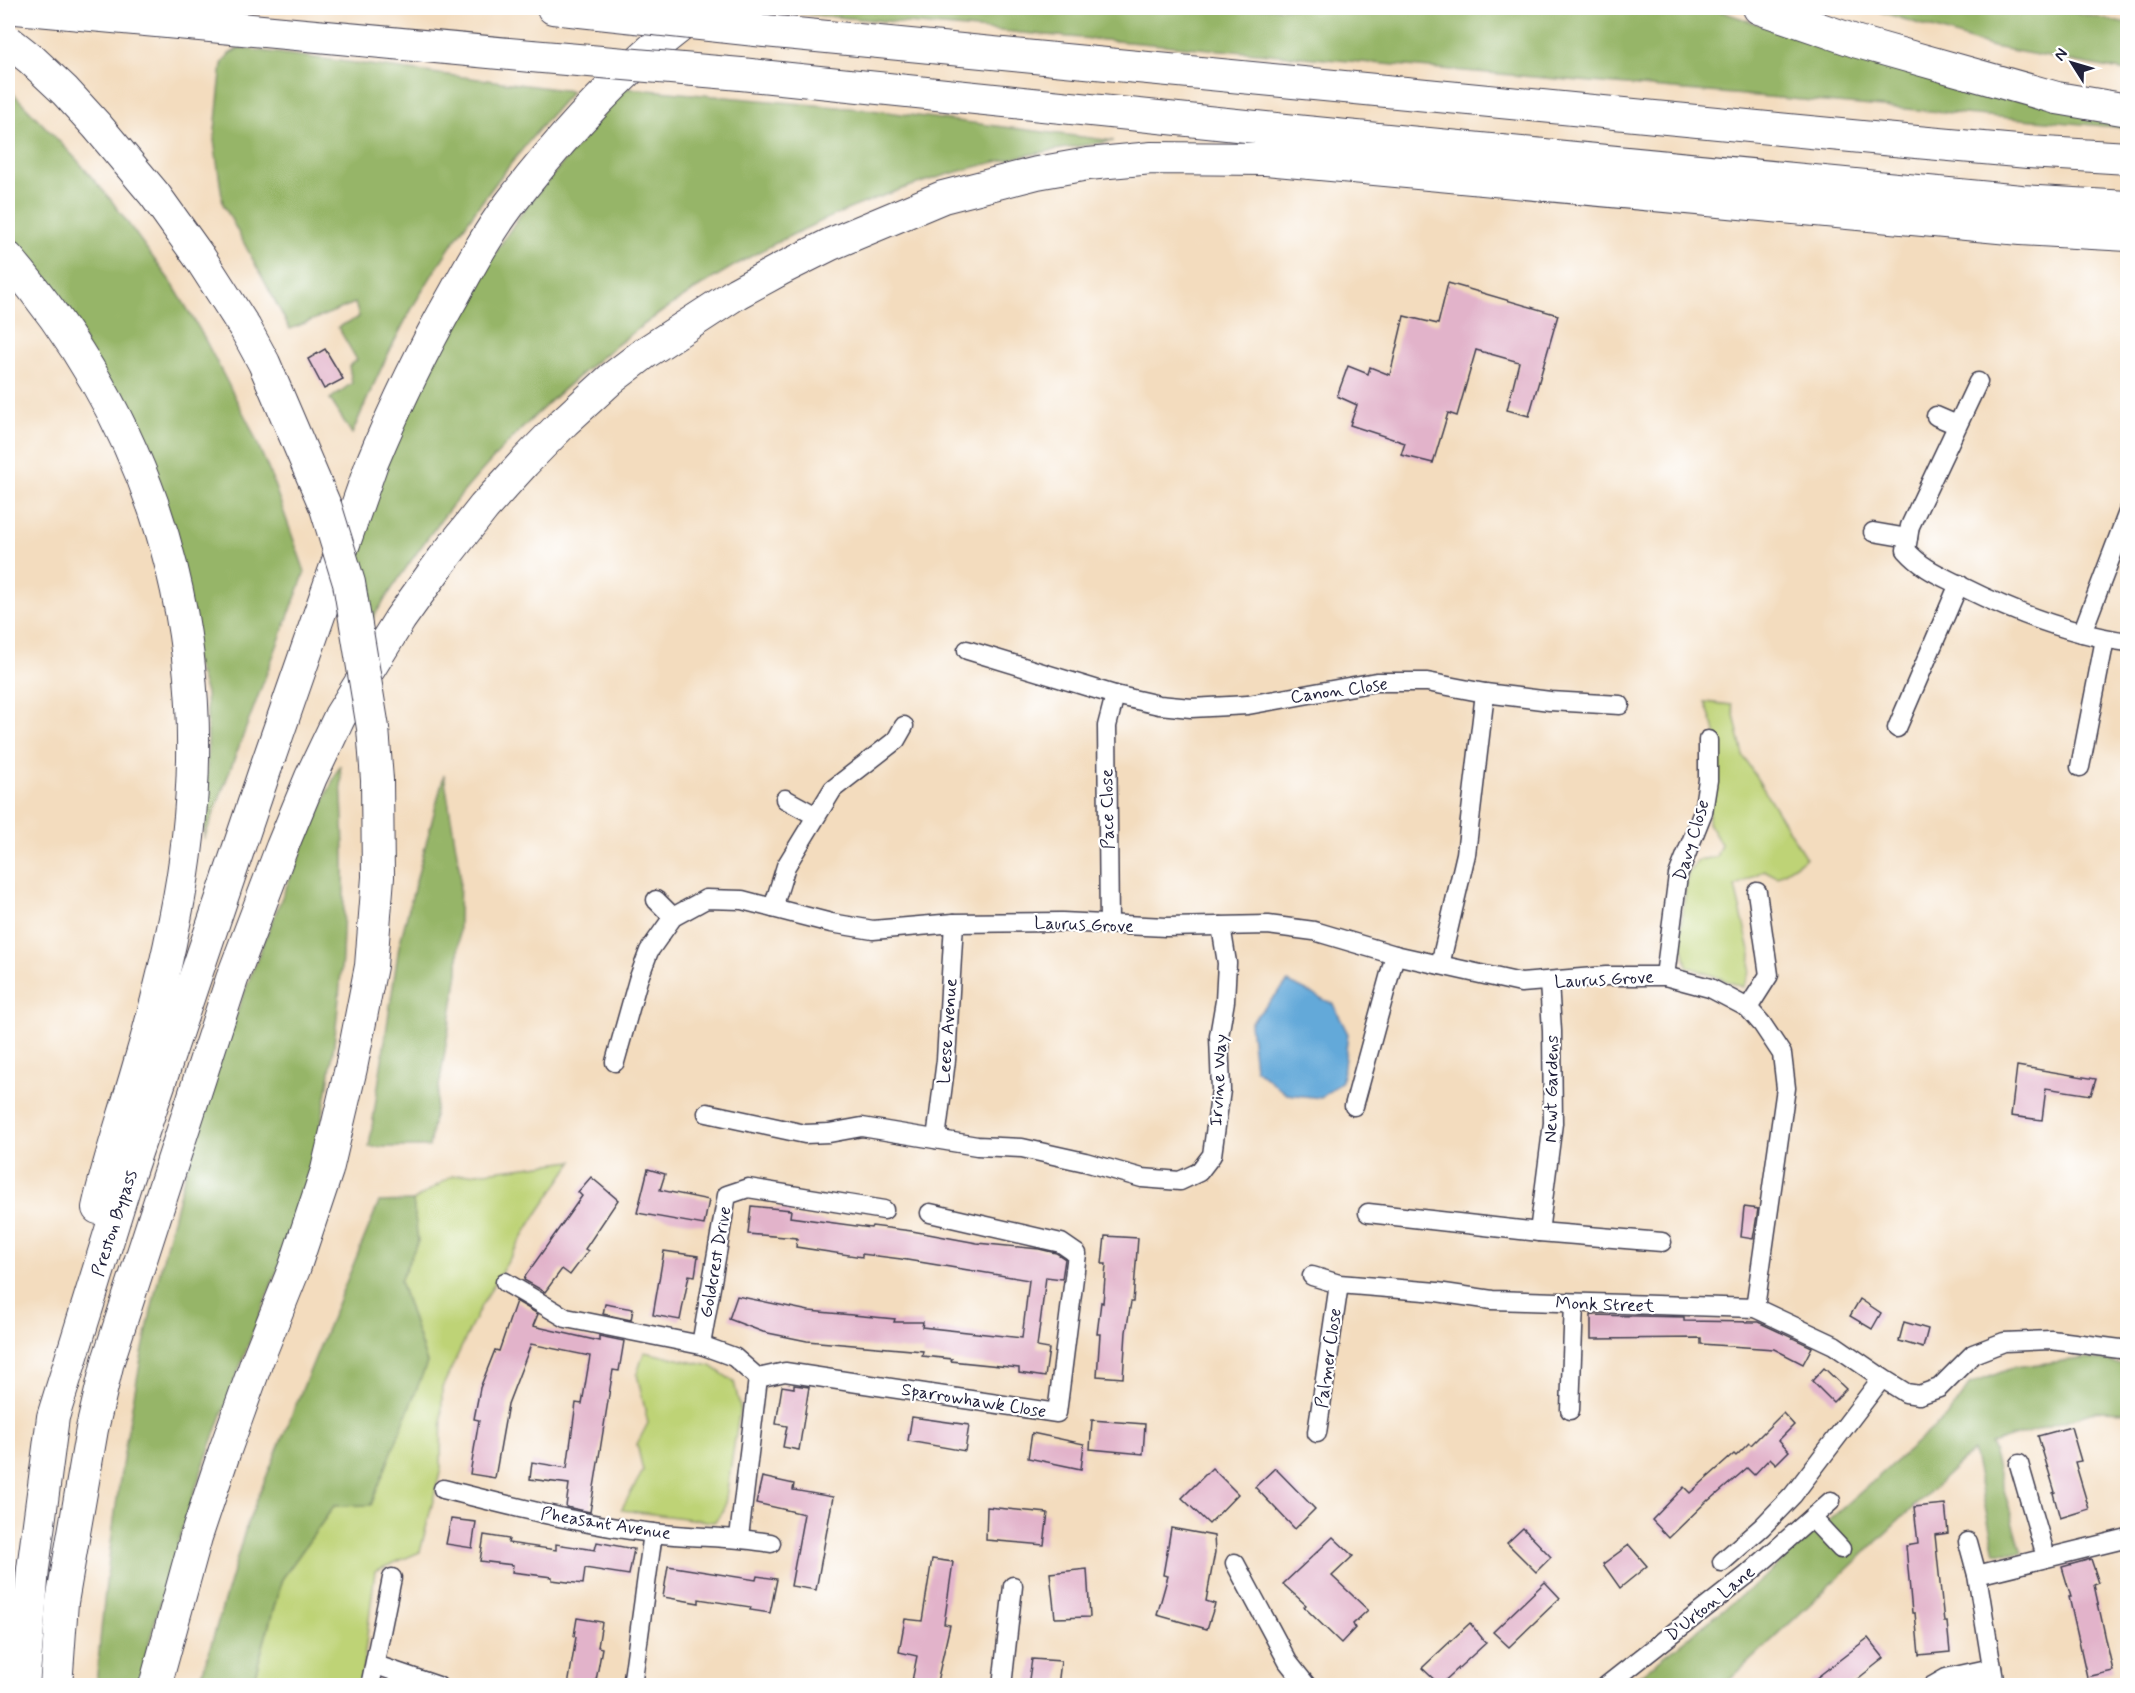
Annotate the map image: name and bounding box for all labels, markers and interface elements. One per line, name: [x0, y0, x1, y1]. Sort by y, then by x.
north arrow: [2042, 33, 2102, 93]
text: N: [2050, 44, 2073, 65]
street label: Canon Close: [1289, 672, 1389, 710]
street label: Pace Close: [1095, 768, 1121, 849]
street label: Davy Close: [1668, 797, 1716, 884]
street label: Laurus Grove: [1034, 911, 1134, 939]
street label: Laurus Grove: [1554, 965, 1654, 995]
street label: Leese Avenue: [932, 977, 964, 1085]
street label: Irvine Way: [1205, 1033, 1233, 1127]
street label: Newt Gardens: [1539, 1035, 1565, 1143]
street label: Preston Bypass: [86, 1167, 143, 1280]
street label: Goldcrest Drive: [694, 1205, 738, 1320]
street label: Monk Street: [1555, 1291, 1655, 1319]
street label: Palmer Close: [1310, 1306, 1348, 1410]
street label: Sparrowhawk Close: [900, 1378, 1048, 1424]
street label: Pheasant Avenue: [539, 1502, 673, 1546]
street label: D'Urton Lane: [1661, 1560, 1760, 1647]

